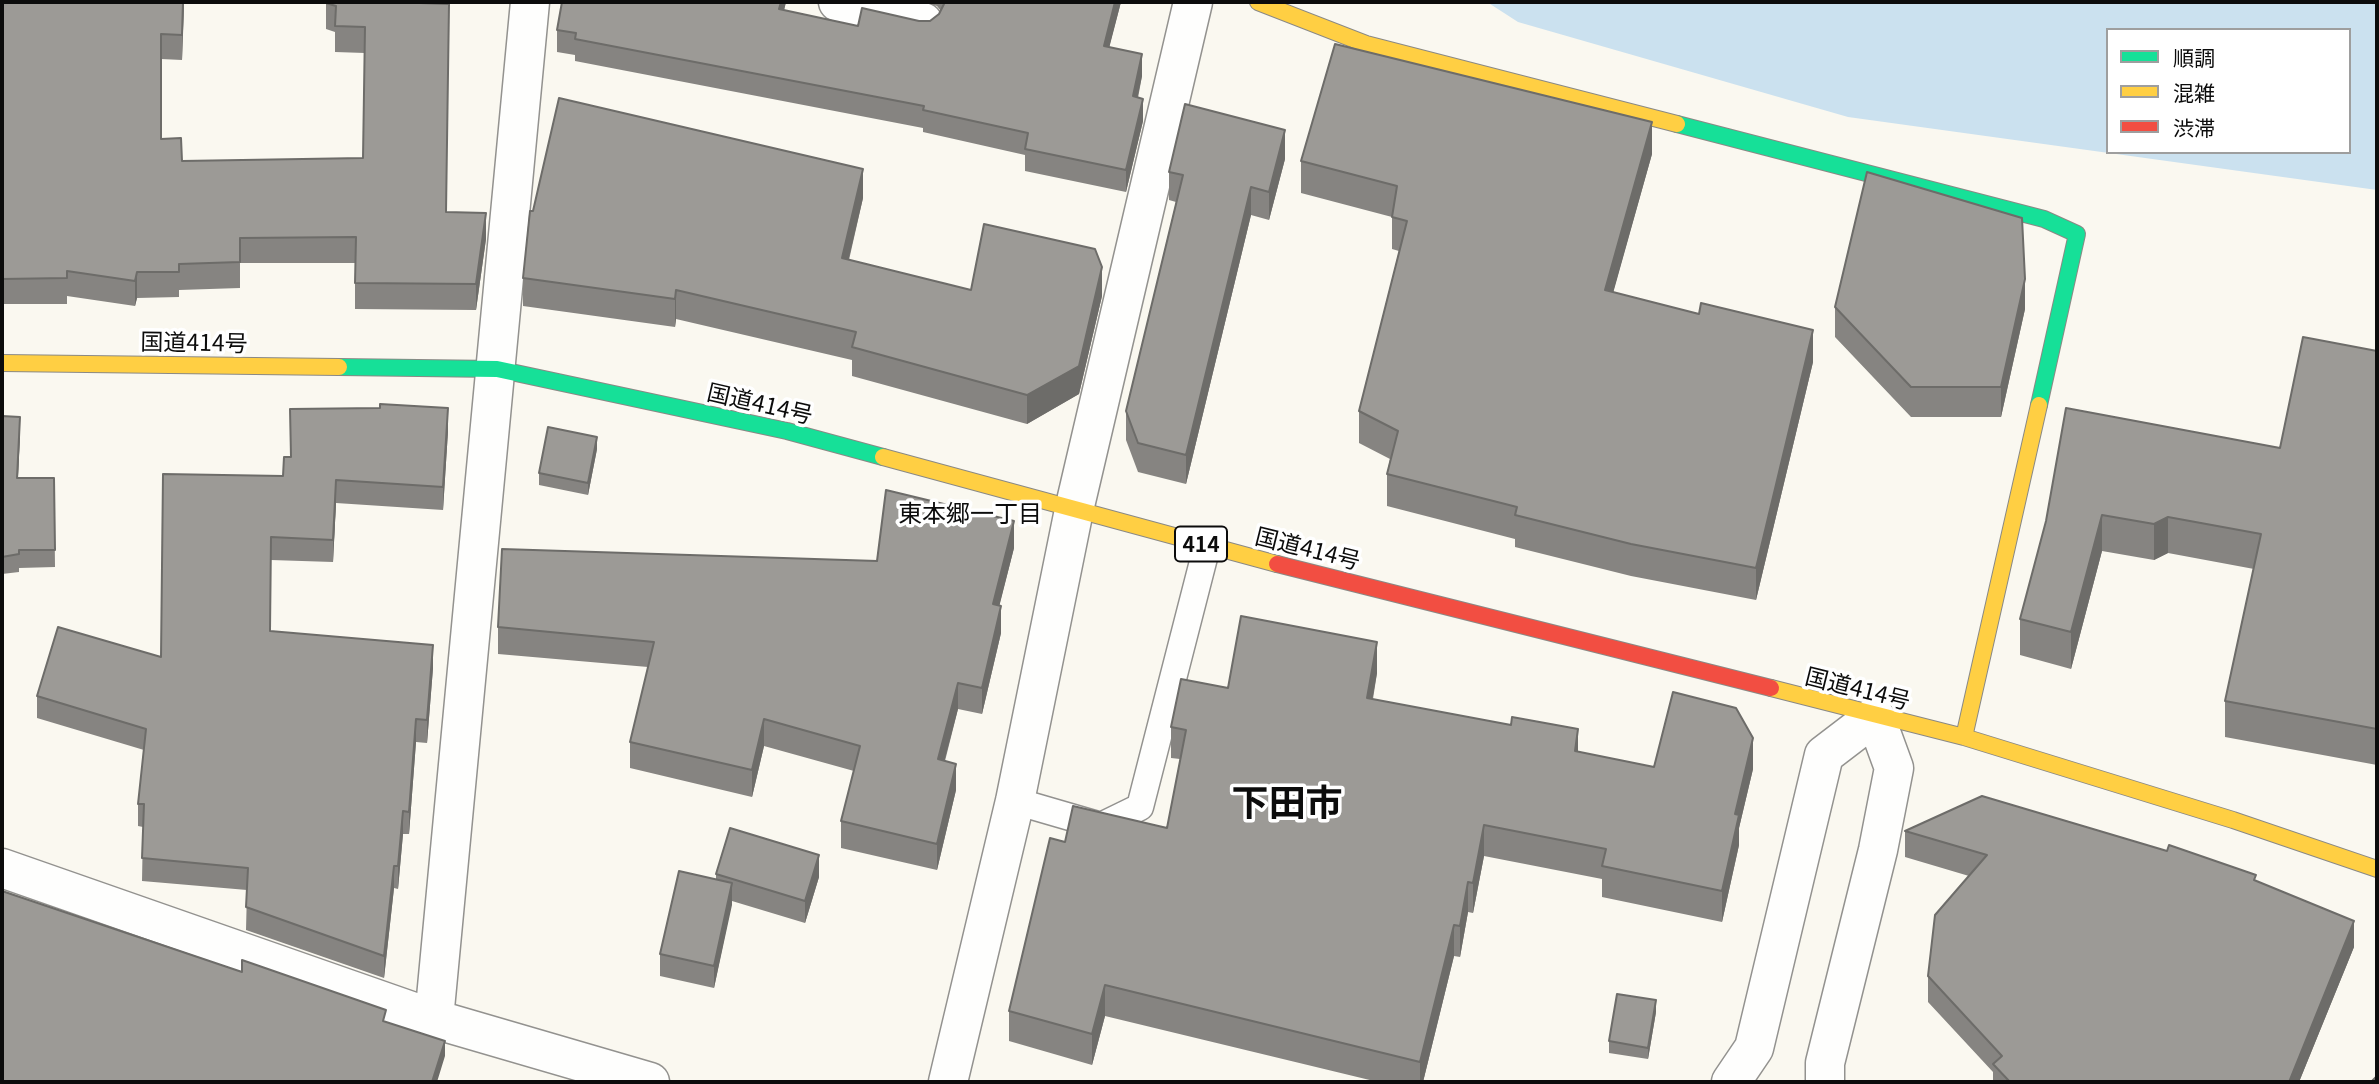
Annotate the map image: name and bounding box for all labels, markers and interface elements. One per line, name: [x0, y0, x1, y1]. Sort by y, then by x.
legend: [2106, 28, 2351, 154]
text: 順調: [2173, 42, 2215, 72]
text: 混雑: [2173, 77, 2215, 107]
text: 渋滞: [2173, 112, 2215, 142]
street label: 国道414号: [140, 327, 248, 357]
street label: 国道414号: [705, 377, 815, 429]
district label: 東本郷一丁目: [898, 499, 1042, 527]
street label: 国道414号: [1253, 522, 1363, 574]
road number: 414: [1175, 526, 1227, 562]
street label: 国道414号: [1803, 662, 1913, 714]
district label: 下田市: [1232, 780, 1342, 824]

